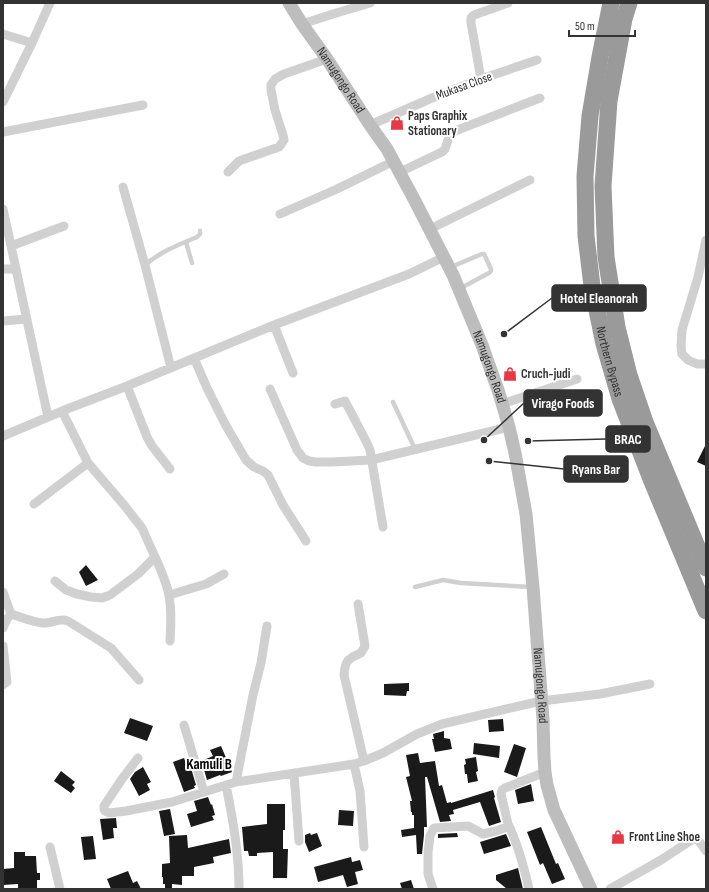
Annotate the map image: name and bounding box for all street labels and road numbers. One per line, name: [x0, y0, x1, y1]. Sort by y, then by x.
street label: Namugongo Road: [313, 44, 368, 116]
street label: Mukasa Close: [434, 68, 494, 104]
street label: Northern Bypass: [593, 325, 627, 399]
street label: Namugongo Road: [469, 328, 510, 405]
street label: Namugongo Road: [530, 647, 551, 724]

